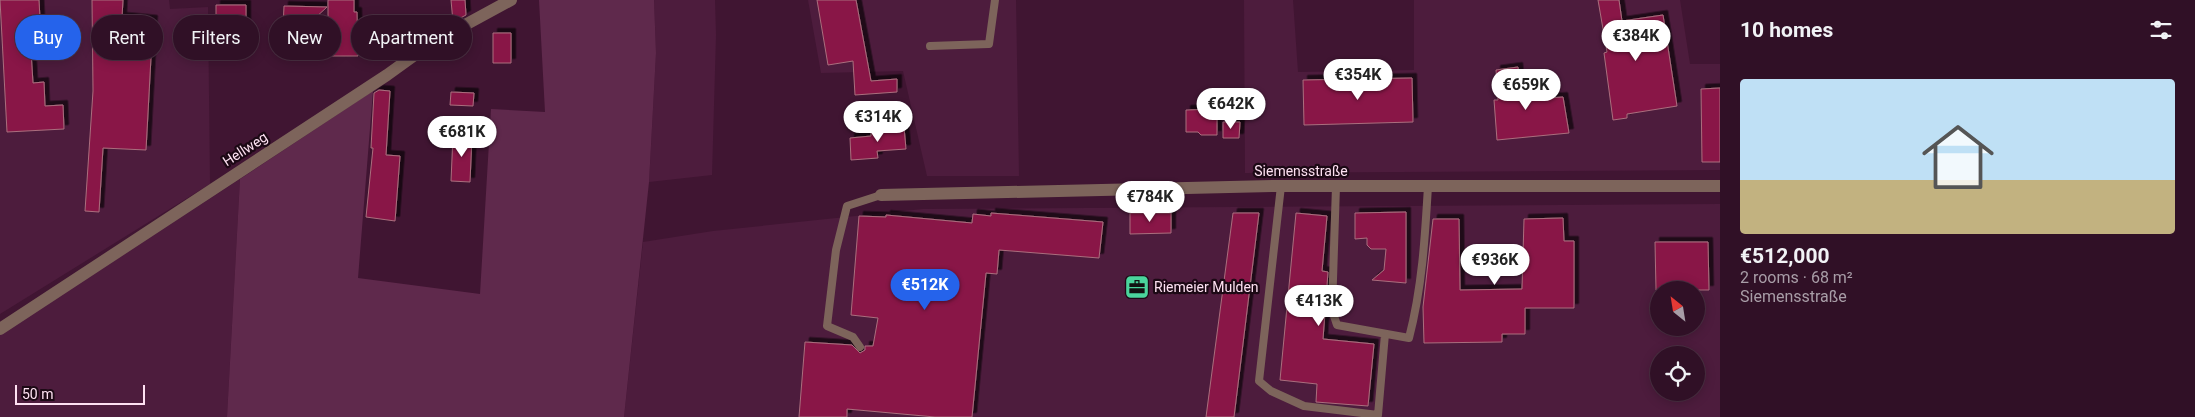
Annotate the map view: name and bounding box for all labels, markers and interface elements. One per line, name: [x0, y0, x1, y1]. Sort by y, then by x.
chip: Buy: [15, 15, 81, 60]
chip: Rent: [91, 15, 163, 60]
chip: Filters: [173, 15, 259, 60]
chip: New: [269, 15, 341, 60]
chip: Apartment: [351, 15, 472, 60]
icon: filters: [2147, 16, 2175, 44]
text: 10 homes: [1740, 18, 1833, 42]
pin: €384K: [1601, 20, 1671, 62]
text: €384K: [1613, 26, 1659, 45]
pin: €354K: [1323, 58, 1393, 101]
text: €354K: [1335, 65, 1381, 84]
pin: €659K: [1491, 68, 1561, 111]
text: €659K: [1503, 75, 1549, 94]
pin: €642K: [1196, 88, 1266, 130]
text: €642K: [1208, 94, 1254, 113]
pin: €314K: [843, 100, 913, 143]
text: €314K: [855, 107, 901, 126]
icon: home: [1913, 112, 2003, 202]
pin: €681K: [427, 116, 497, 158]
text: €681K: [439, 122, 485, 141]
street label: Hellweg: [220, 129, 270, 169]
street label: Siemensstraße: [1254, 163, 1348, 179]
pin: €784K: [1115, 180, 1185, 223]
text: €784K: [1127, 187, 1173, 206]
pin: €936K: [1460, 244, 1530, 286]
text: €512,000: [1740, 244, 1830, 268]
text: €936K: [1472, 250, 1518, 269]
pin: €512K: [890, 268, 960, 311]
text: 2 rooms · 68 m²: [1740, 268, 1853, 287]
office icon: Riemeier Mulden: [1124, 274, 1150, 300]
text: €512K: [902, 275, 948, 294]
place label: Riemeier Mulden: [1154, 279, 1259, 295]
north arrow: [1650, 281, 1705, 336]
map controls: [1650, 281, 1705, 401]
pin: €413K: [1284, 284, 1354, 327]
text: Siemensstraße: [1740, 287, 1847, 306]
text: €413K: [1296, 291, 1342, 310]
button: locate: [1650, 346, 1705, 401]
scale bar: [15, 382, 145, 405]
text: 50 m: [22, 386, 54, 402]

